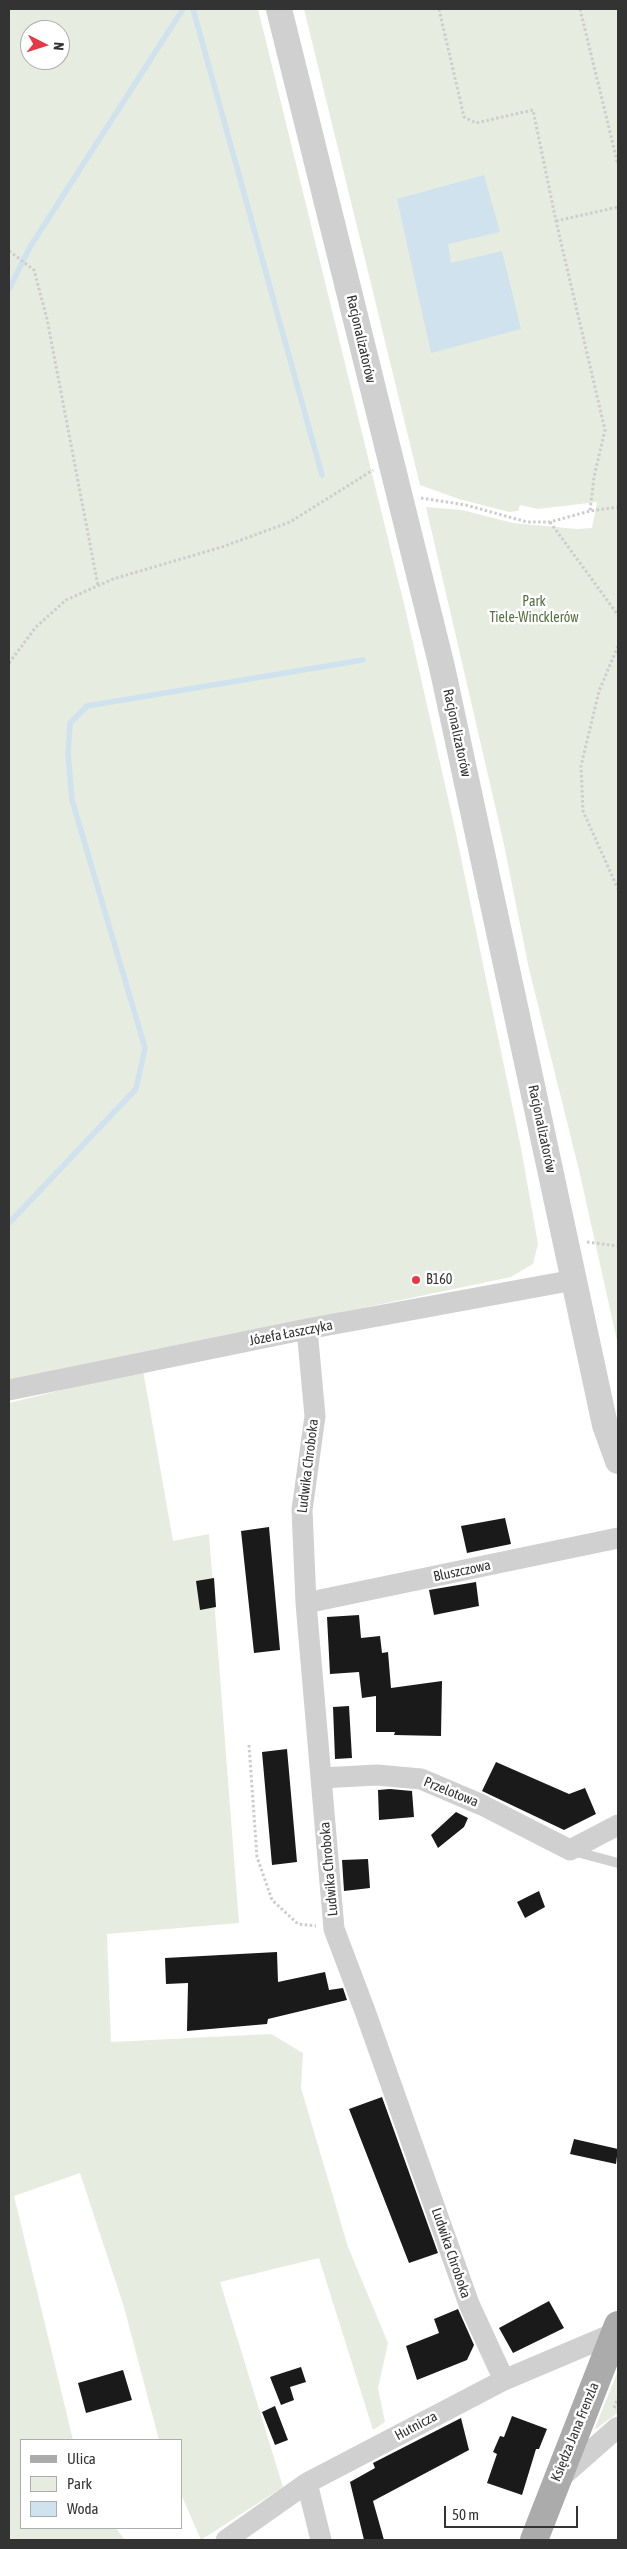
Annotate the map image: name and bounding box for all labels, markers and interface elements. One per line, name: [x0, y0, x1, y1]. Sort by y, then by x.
north arrow: [20, 20, 70, 70]
text: N: [51, 41, 67, 51]
street label: Racjonalizatorów: [343, 293, 379, 385]
park label: Park Tiele-Wincklerów: [489, 594, 579, 626]
street label: Racjonalizatorów: [439, 687, 475, 779]
street label: Racjonalizatorów: [524, 1083, 560, 1175]
place label: B160: [426, 1272, 452, 1288]
marker: B160: [410, 1274, 422, 1286]
street label: Józefa Łaszczyka: [248, 1317, 334, 1349]
street label: Ludwika Chroboka: [294, 1418, 322, 1514]
street label: Bluszczowa: [432, 1557, 492, 1585]
street label: Przelotowa: [421, 1773, 481, 1811]
street label: Ludwika Chroboka: [317, 1821, 341, 1917]
street label: Ludwika Chroboka: [428, 2206, 474, 2300]
street label: Księdza Jana Frenzla: [547, 2380, 603, 2484]
street label: Hutnicza: [392, 2408, 440, 2444]
legend: [20, 2439, 182, 2529]
text: Ulica: [67, 2450, 96, 2467]
text: Park: [67, 2475, 92, 2492]
scale bar: [447, 2496, 581, 2528]
text: Woda: [67, 2500, 99, 2517]
text: 50 m: [452, 2506, 479, 2523]

